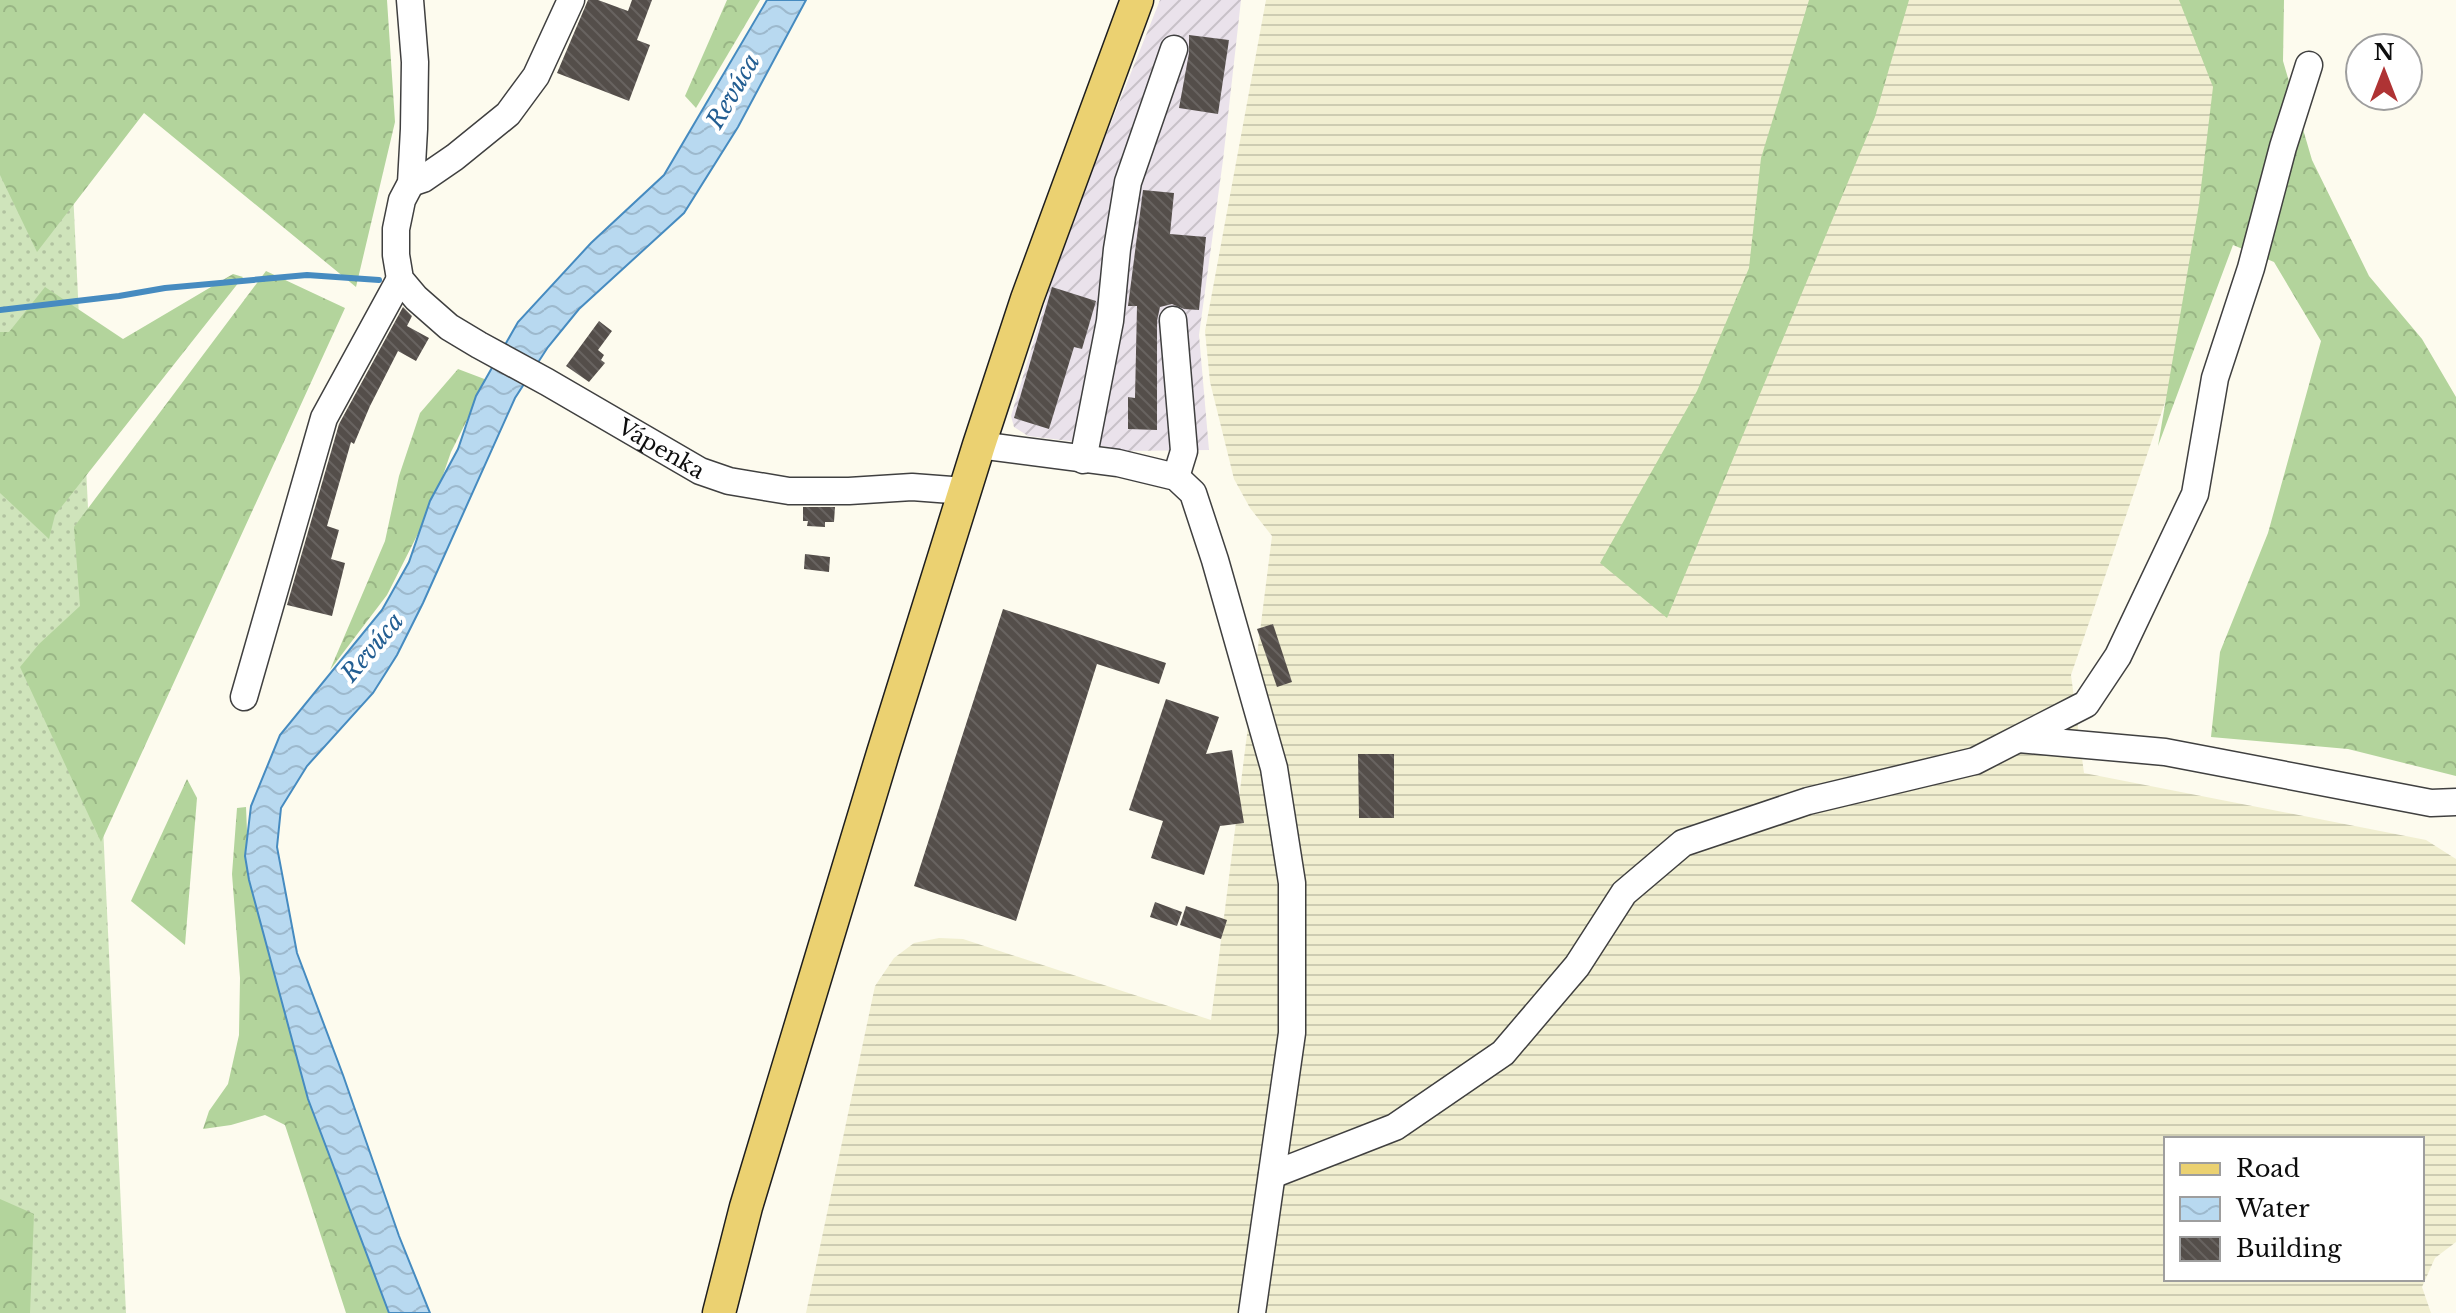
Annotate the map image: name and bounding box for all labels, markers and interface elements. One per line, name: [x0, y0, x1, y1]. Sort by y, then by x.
north arrow: [2344, 32, 2424, 112]
text: N: [2374, 39, 2395, 66]
water label: Revúca: [700, 49, 766, 134]
street label: Vápenka: [612, 412, 710, 485]
water label: Revúca: [334, 607, 409, 688]
legend: [2164, 1137, 2424, 1281]
text: Road: [2236, 1154, 2300, 1183]
text: Water: [2235, 1194, 2310, 1223]
text: Building: [2236, 1234, 2342, 1263]

